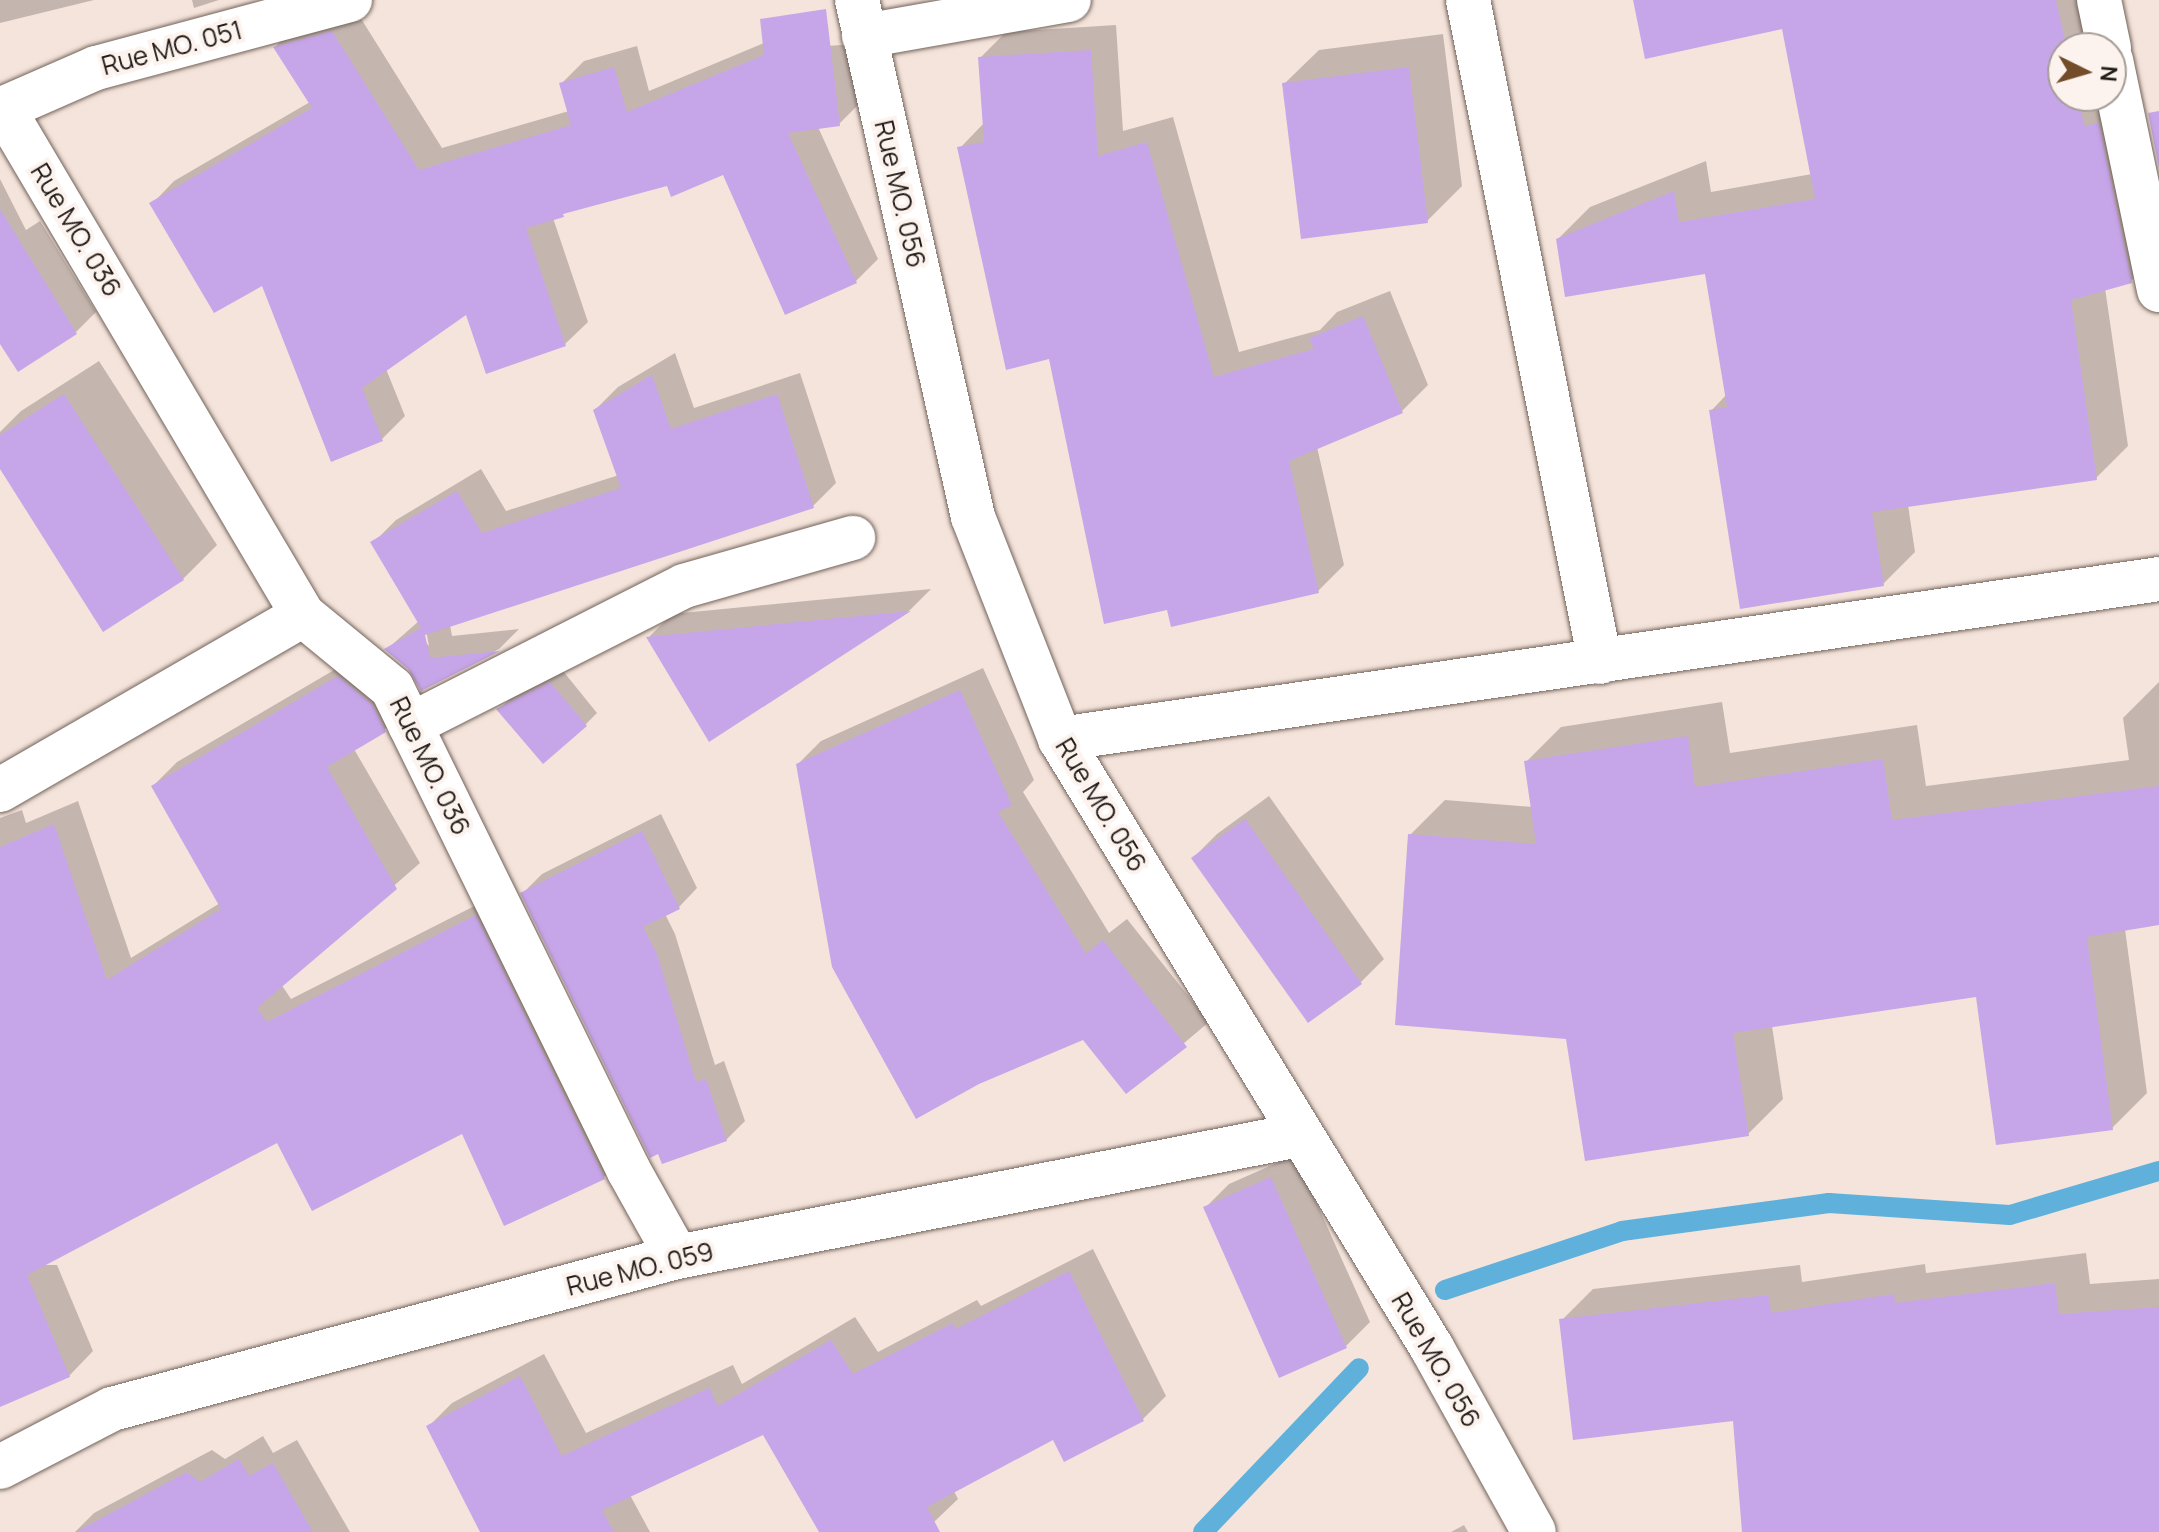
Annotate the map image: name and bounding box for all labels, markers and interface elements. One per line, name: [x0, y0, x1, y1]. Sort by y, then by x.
street label: Rue MO. 051: [98, 14, 246, 82]
north arrow: [2047, 32, 2127, 112]
text: N: [2093, 65, 2125, 83]
street label: Rue MO. 056: [868, 117, 932, 271]
street label: Rue MO. 036: [24, 158, 128, 302]
street label: Rue MO. 036: [383, 692, 477, 840]
street label: Rue MO. 056: [1049, 733, 1153, 877]
street label: Rue MO. 059: [563, 1236, 717, 1302]
street label: Rue MO. 056: [1385, 1287, 1487, 1433]

